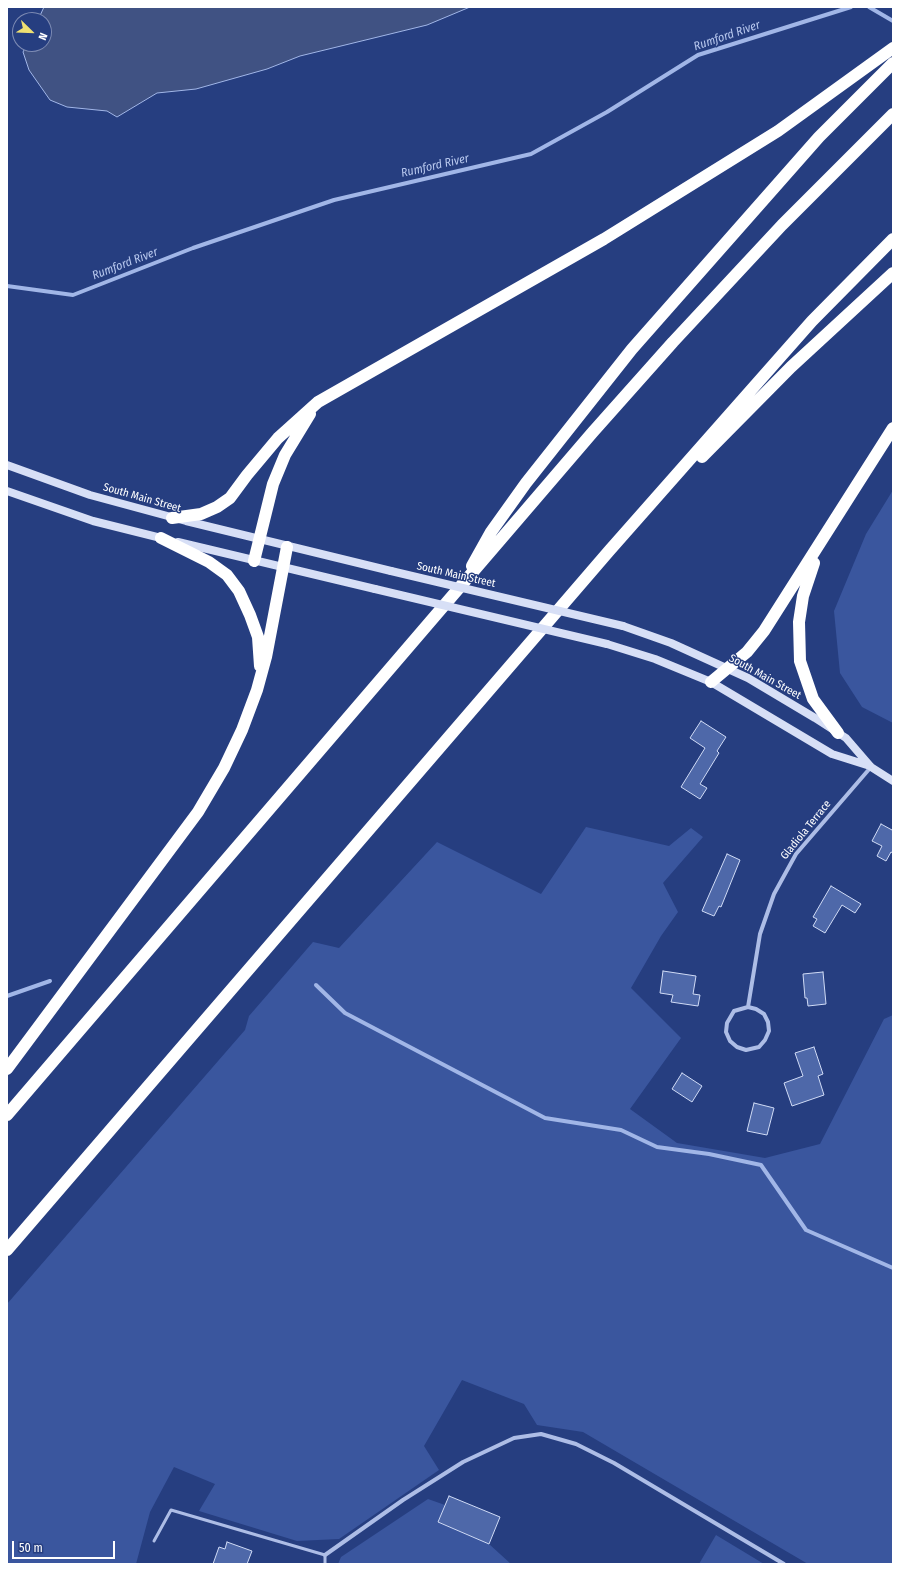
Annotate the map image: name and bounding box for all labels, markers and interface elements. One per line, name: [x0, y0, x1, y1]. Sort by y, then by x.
north arrow: [12, 12, 52, 52]
water label: Rumford River: [692, 18, 762, 54]
text: N: [35, 31, 50, 42]
water label: Rumford River: [400, 151, 470, 181]
water label: Rumford River: [90, 245, 160, 283]
street label: South Main Street: [102, 481, 182, 515]
street label: South Main Street: [415, 560, 497, 590]
street label: South Main Street: [727, 652, 803, 702]
street label: Gladiola Terrace: [778, 798, 834, 862]
scale bar: [14, 1533, 117, 1559]
text: 50 m: [19, 1541, 43, 1555]

